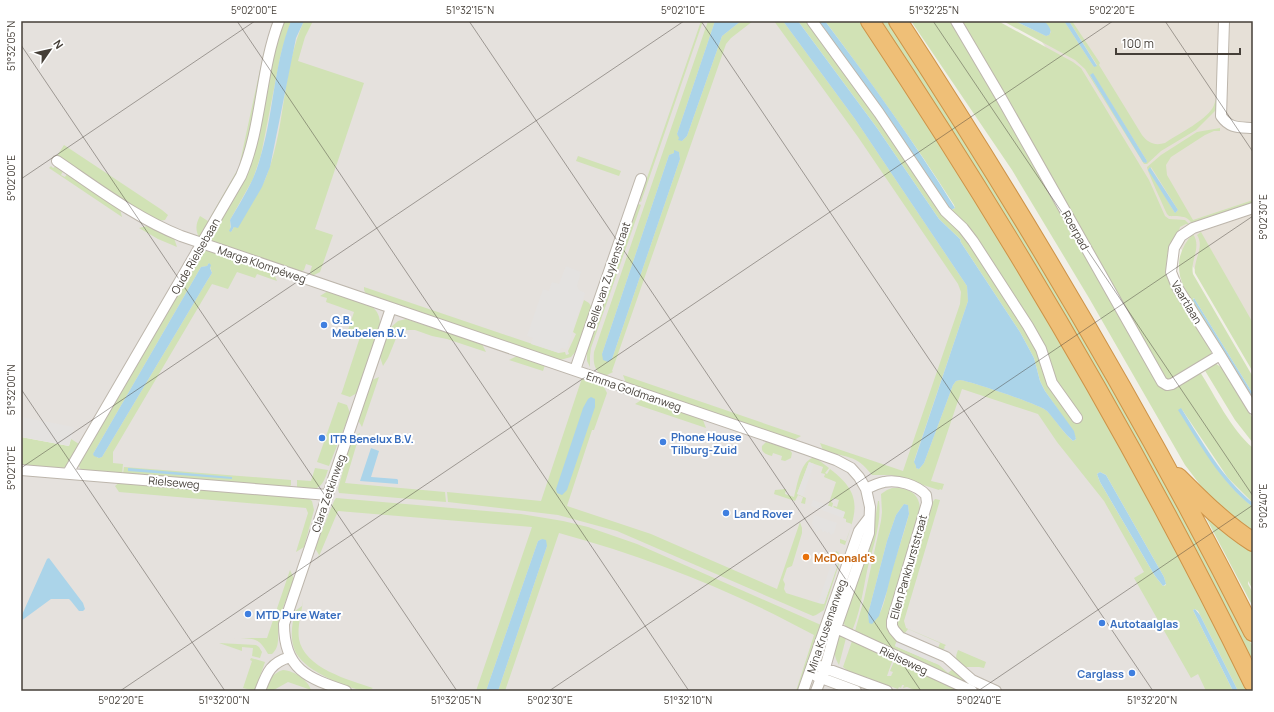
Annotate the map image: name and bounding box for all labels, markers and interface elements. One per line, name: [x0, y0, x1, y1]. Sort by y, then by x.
text: 5°02'00"E: [231, 3, 277, 17]
text: 51°32'15"N: [446, 3, 494, 17]
text: 5°02'10"E: [661, 3, 705, 17]
text: 51°32'25"N: [909, 3, 959, 17]
text: 5°02'20"E: [1089, 3, 1135, 17]
text: 51°32'05"N: [4, 21, 18, 71]
north arrow: [30, 30, 70, 70]
scale bar: [1116, 30, 1240, 56]
text: 100 m: [1122, 35, 1154, 52]
text: N: [50, 37, 67, 52]
text: 5°02'00"E: [4, 155, 18, 201]
text: 5°02'30"E: [1256, 194, 1270, 240]
street label: Roerpad: [1059, 208, 1093, 252]
street label: Oude Rielsebaan: [167, 215, 223, 297]
street label: Belle van Zuylenstraat: [583, 220, 633, 330]
street label: Marga Klompéweg: [216, 242, 308, 286]
street label: Vaartlaan: [1168, 278, 1206, 326]
place label: G.B. Meubelen B.V.: [332, 312, 407, 340]
marker: G.B. Meubelen B.V.: [319, 320, 329, 330]
text: 51°32'00"N: [4, 365, 18, 415]
street label: Emma Goldmanweg: [584, 368, 684, 414]
place label: Phone House Tilburg-Zuid: [671, 429, 742, 457]
place label: ITR Benelux B.V.: [330, 431, 414, 446]
marker: ITR Benelux B.V.: [317, 433, 327, 443]
marker: Phone House Tilburg-Zuid: [658, 437, 668, 447]
text: 5°02'10"E: [4, 446, 18, 490]
street label: Clara Zetkinweg: [308, 452, 348, 534]
street label: Rielseweg: [148, 472, 200, 492]
text: 5°02'40"E: [1256, 483, 1270, 528]
place label: Land Rover: [734, 506, 793, 521]
marker: Land Rover: [721, 508, 731, 518]
street label: Ellen Pankhurststraat: [886, 513, 930, 621]
place label: McDonald's: [814, 550, 875, 565]
marker: McDonald's: [801, 552, 811, 562]
street label: Mina Krusemanweg: [803, 577, 849, 675]
place label: MTD Pure Water: [256, 607, 342, 622]
marker: MTD Pure Water: [243, 609, 253, 619]
place label: Autotaalglas: [1110, 616, 1178, 631]
marker: Autotaalglas: [1097, 618, 1107, 628]
street label: Rielseweg: [877, 642, 931, 678]
place label: Carglass: [1077, 666, 1124, 681]
marker: Carglass: [1127, 668, 1137, 678]
text: 5°02'20"E: [98, 693, 144, 707]
text: 51°32'00"N: [199, 693, 249, 707]
text: 51°32'05"N: [431, 693, 481, 707]
text: 5°02'30"E: [527, 693, 573, 707]
text: 51°32'10"N: [664, 693, 712, 707]
text: 5°02'40"E: [957, 693, 1002, 707]
text: 51°32'20"N: [1127, 693, 1177, 707]

